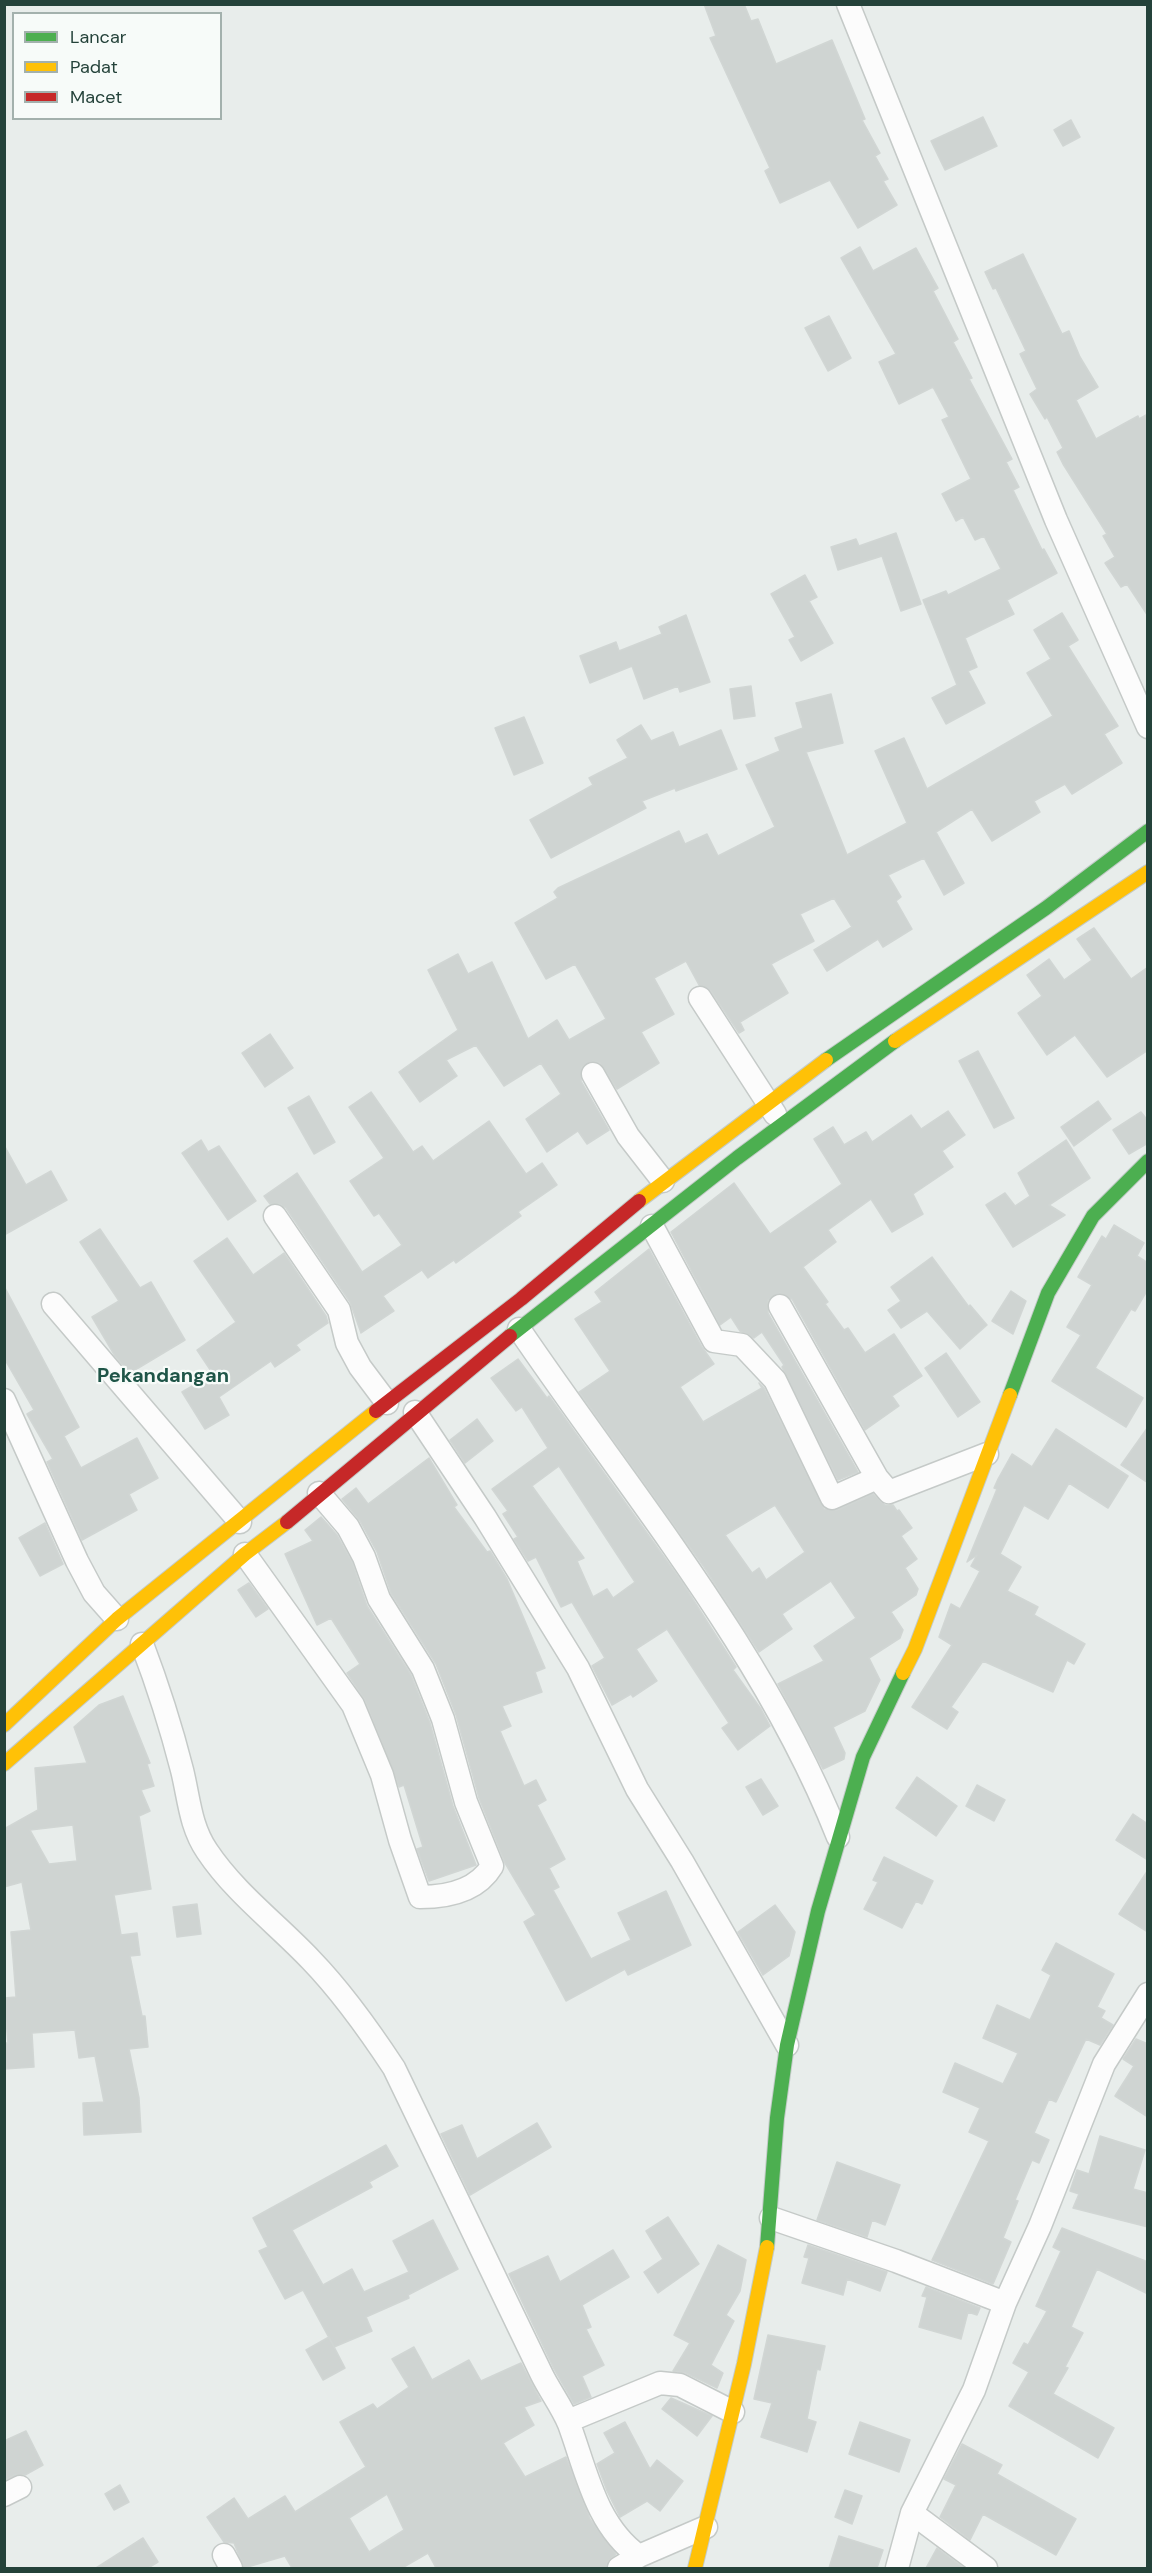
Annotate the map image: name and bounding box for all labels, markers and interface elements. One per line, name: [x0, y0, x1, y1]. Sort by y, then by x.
legend: [12, 12, 222, 120]
text: Lancar: [70, 25, 126, 49]
text: Padat: [70, 55, 118, 79]
text: Macet: [70, 85, 122, 109]
district label: Pekandangan: [97, 1365, 229, 1389]

